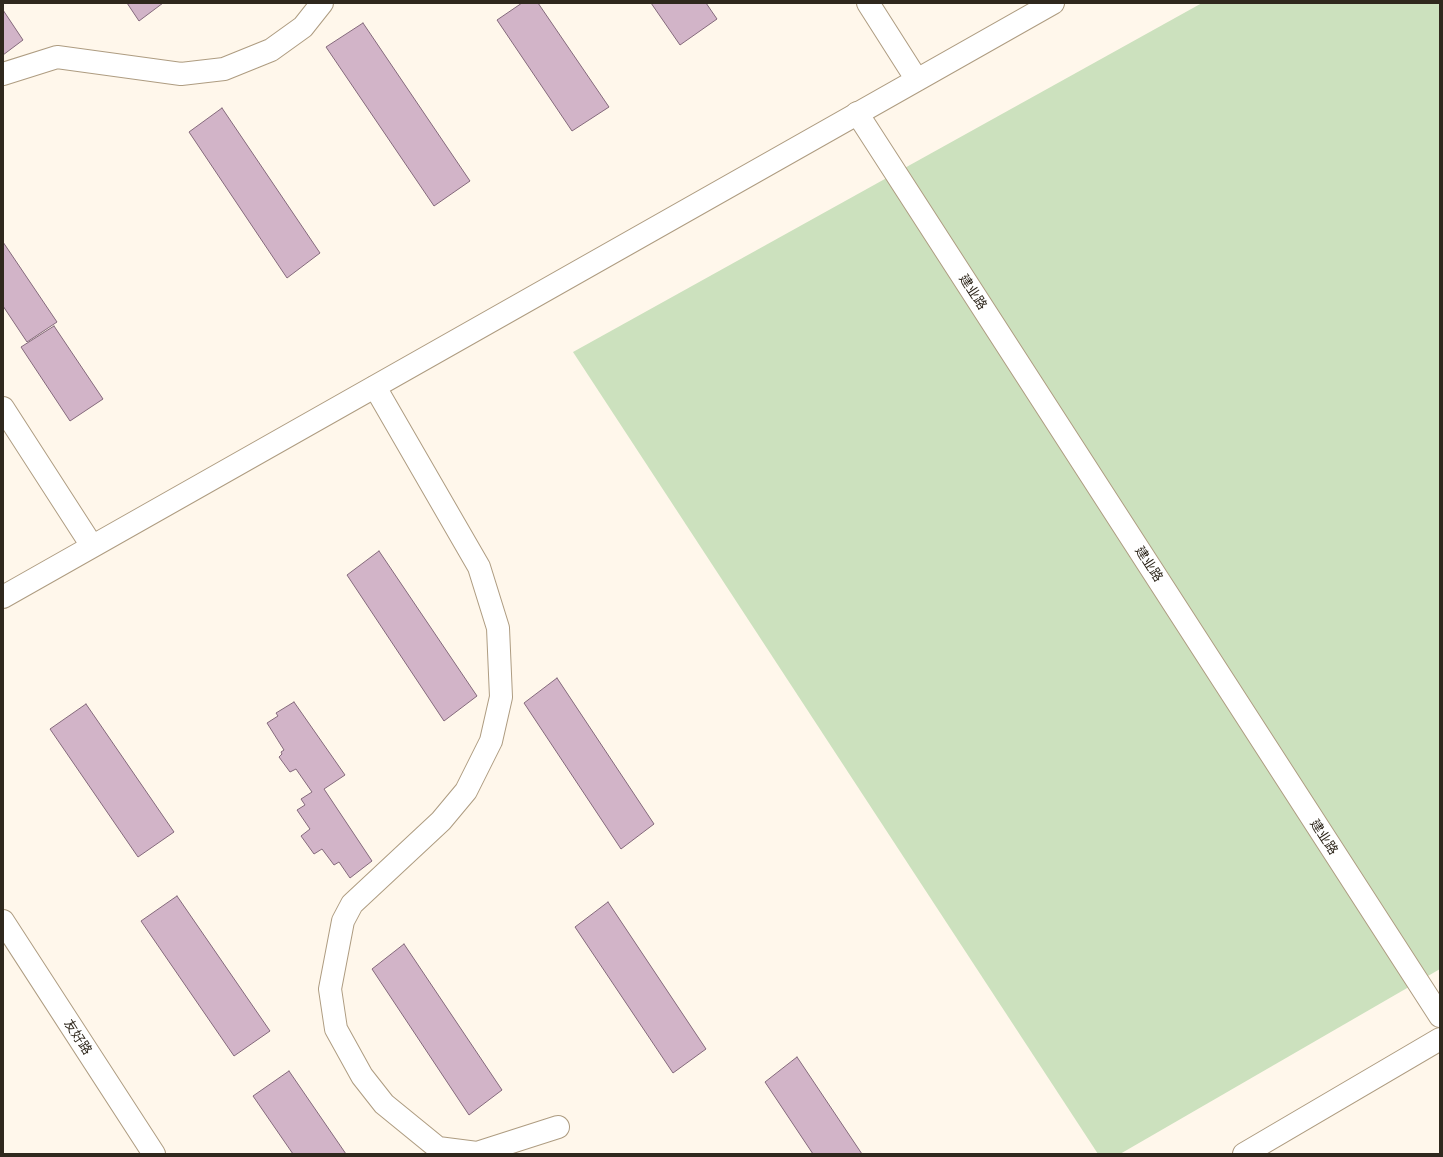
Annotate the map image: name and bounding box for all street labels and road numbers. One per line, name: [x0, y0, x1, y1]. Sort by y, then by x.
street label: 建业路: [956, 271, 990, 313]
street label: 建业路: [1132, 543, 1166, 585]
street label: 建业路: [1307, 816, 1341, 858]
street label: 友好路: [61, 1016, 95, 1058]

